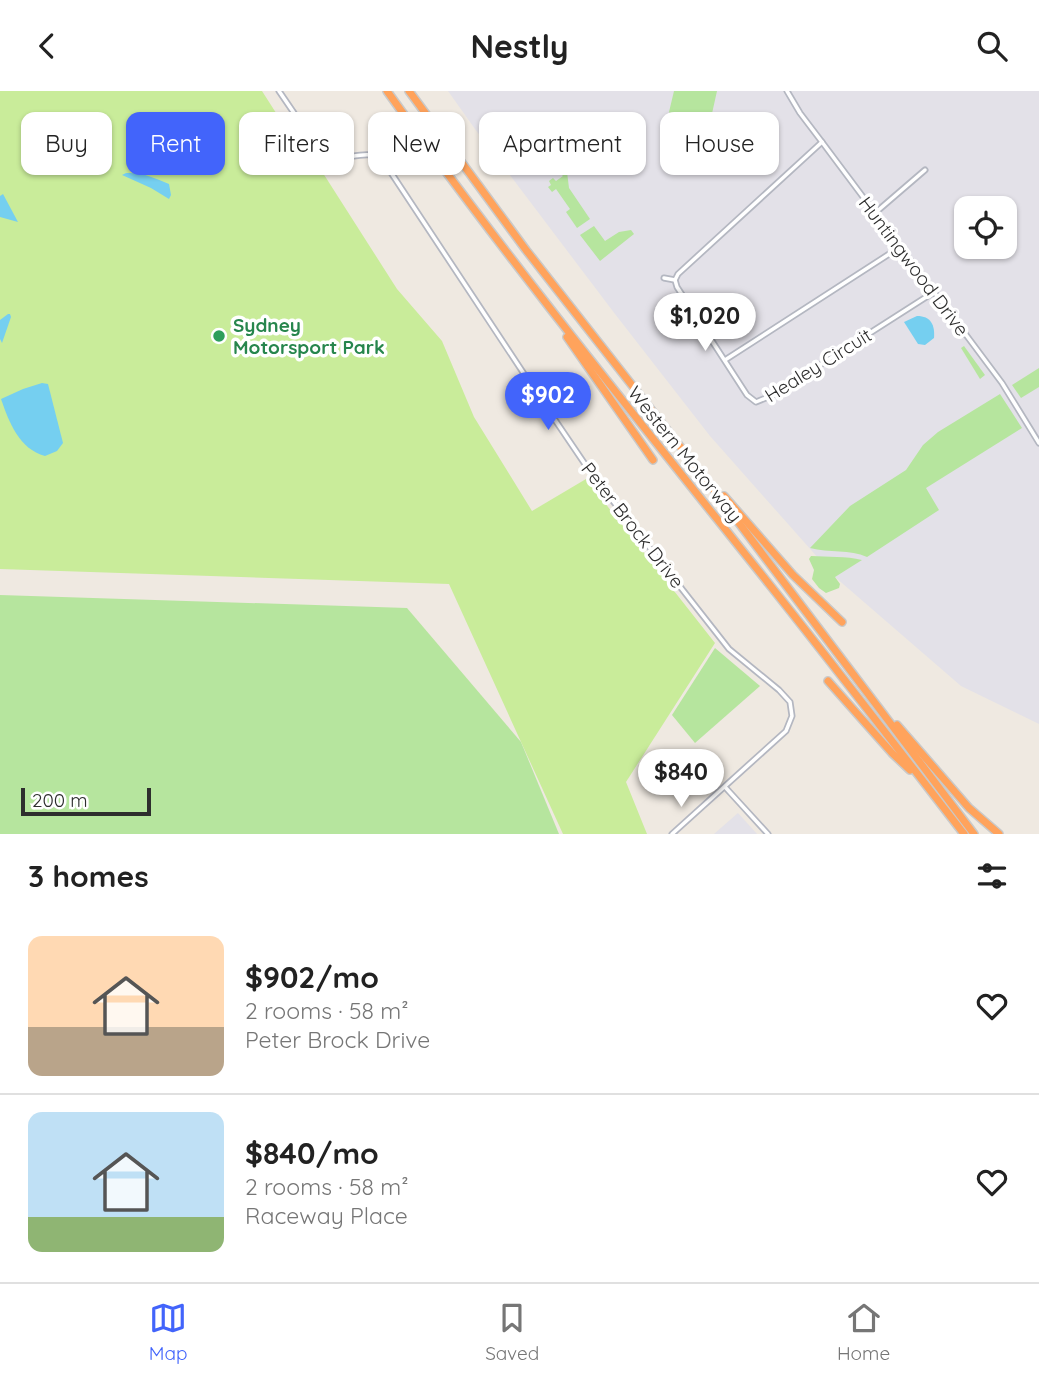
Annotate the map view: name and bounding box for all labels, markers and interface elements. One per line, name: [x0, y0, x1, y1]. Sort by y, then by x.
text: Nestly: [471, 26, 568, 66]
icon: back: [28, 27, 66, 65]
icon: search: [973, 27, 1011, 65]
chip: Buy: [21, 112, 112, 175]
chip: Rent: [126, 112, 225, 175]
chip: Filters: [239, 112, 354, 175]
chip: New: [368, 112, 465, 175]
chip: Apartment: [479, 112, 646, 175]
chip: House: [660, 112, 779, 175]
street label: Huntingwood Drive: [854, 191, 974, 341]
map controls: [954, 196, 1017, 259]
button: locate: [954, 196, 1017, 259]
pin: $1,020: [648, 293, 762, 353]
text: $1,020: [670, 301, 740, 330]
place label: Sydney Motorsport Park: [233, 313, 385, 359]
street label: Healey Circuit: [760, 323, 876, 407]
marker: Sydney Motorsport Park: [211, 328, 227, 344]
pin: $902: [507, 373, 589, 432]
text: $902: [521, 380, 575, 409]
street label: Western Motorway: [623, 381, 747, 527]
street label: Peter Brock Drive: [576, 457, 690, 593]
pin: $840: [640, 749, 722, 809]
text: $840: [654, 757, 708, 786]
scale bar: [21, 785, 150, 817]
text: 200 m: [32, 788, 88, 812]
text: 3 homes: [28, 857, 149, 895]
icon: filters: [973, 857, 1011, 895]
text: $902/mo: [245, 958, 379, 996]
icon: home: [84, 964, 168, 1048]
icon: heart: [973, 987, 1011, 1025]
text: 2 rooms · 58 m²: [245, 996, 408, 1025]
text: Peter Brock Drive: [245, 1025, 430, 1054]
text: $840/mo: [245, 1134, 379, 1172]
icon: home: [84, 1140, 168, 1224]
icon: heart: [973, 1163, 1011, 1201]
text: 2 rooms · 58 m²: [245, 1172, 408, 1201]
text: Raceway Place: [245, 1201, 408, 1230]
tab: Map: [149, 1299, 188, 1365]
tab: Saved: [485, 1299, 539, 1365]
tab: Home: [837, 1299, 890, 1365]

